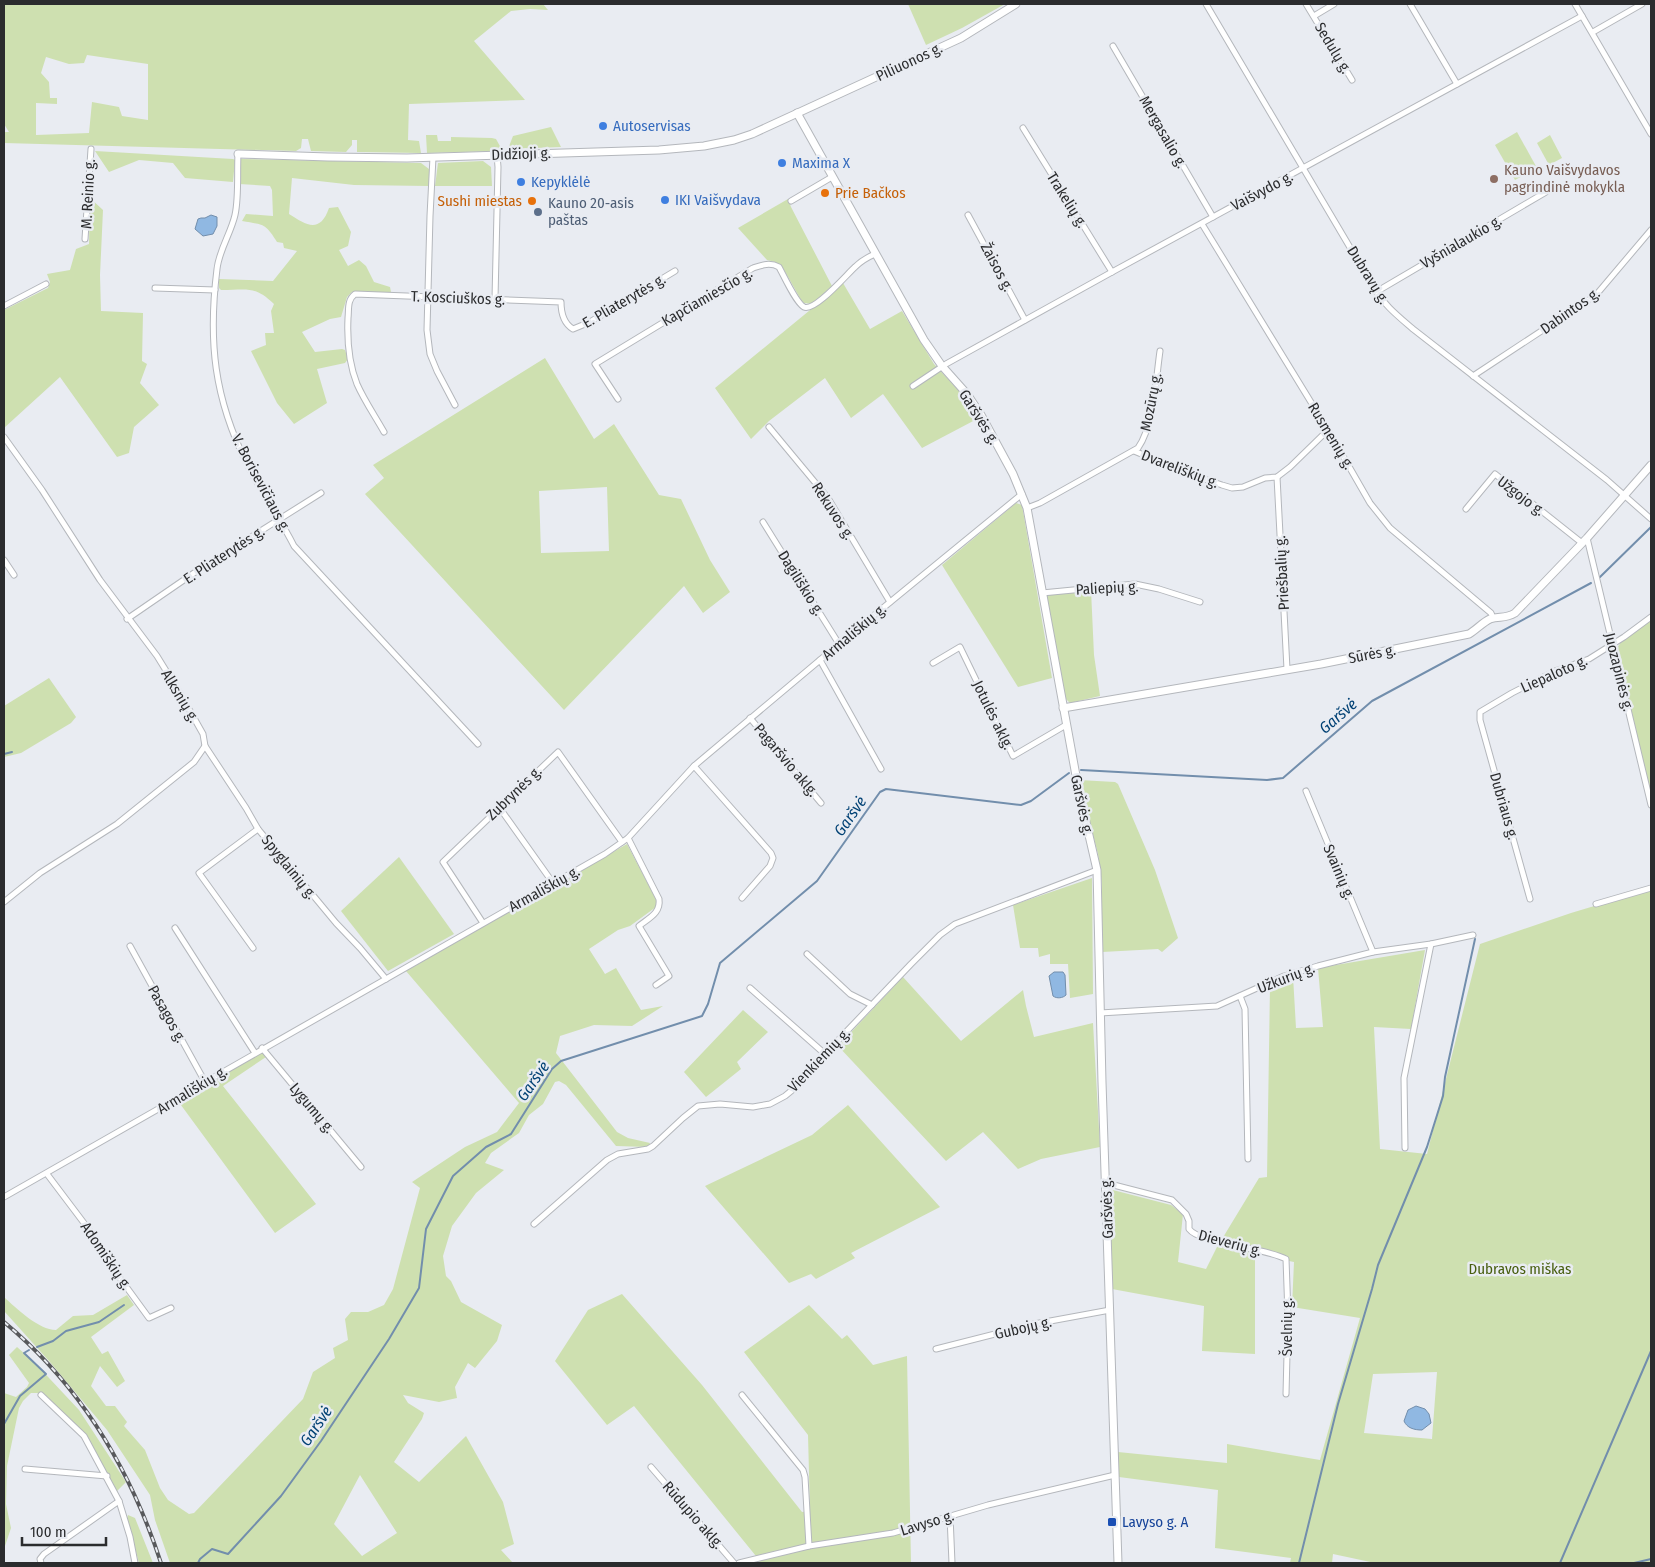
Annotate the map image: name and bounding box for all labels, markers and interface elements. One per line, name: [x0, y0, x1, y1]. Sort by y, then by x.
street label: Sedulų g.: [1311, 19, 1355, 77]
street label: Piliuonos g.: [873, 39, 945, 85]
street label: Mergasalio g.: [1135, 93, 1191, 171]
place label: Autoservisas: [613, 117, 691, 135]
marker: Autoservisas: [597, 120, 609, 132]
street label: Didžioji g.: [491, 144, 551, 164]
place label: Maxima X: [792, 154, 851, 172]
marker: Maxima X: [776, 157, 788, 169]
street label: M. Reinio g.: [77, 159, 99, 229]
place label: Kauno Vaišvydavos pagrindinė mokykla: [1504, 161, 1625, 196]
street label: Vaišvydo g.: [1228, 167, 1296, 215]
street label: Trakelių g.: [1043, 169, 1091, 231]
place label: Kepyklėlė: [531, 173, 590, 191]
marker: Kauno Vaišvydavos pagrindinė mokykla: [1488, 173, 1500, 185]
marker: Kepyklėlė: [515, 176, 527, 188]
place label: Prie Bačkos: [835, 184, 906, 202]
marker: Prie Bačkos: [819, 187, 831, 199]
place label: IKI Vaišvydava: [675, 191, 761, 209]
place label: Sushi miestas: [438, 192, 522, 210]
place label: Kauno 20-asis paštas: [548, 194, 634, 229]
marker: IKI Vaišvydava: [659, 194, 671, 206]
marker: Sushi miestas: [526, 195, 538, 207]
marker: Kauno 20-asis paštas: [532, 206, 544, 218]
street label: Vyšnialaukio g.: [1417, 211, 1505, 273]
street label: Žaisos g.: [977, 240, 1017, 294]
street label: Dubravų g.: [1343, 243, 1393, 307]
street label: Kapčiamiesčio g.: [658, 264, 756, 330]
street label: E. Pliaterytės g.: [579, 270, 669, 332]
street label: Dabintos g.: [1537, 284, 1603, 338]
street label: T. Kosciuškos g.: [411, 287, 505, 309]
street label: Mozūrų g.: [1137, 371, 1165, 433]
street label: Garšvės g.: [955, 386, 1003, 448]
street label: Rusmenių g.: [1304, 399, 1358, 473]
street label: V. Borisevičiaus g.: [228, 431, 294, 535]
street label: Dvareliškių g.: [1139, 446, 1221, 492]
street label: Užgojo g.: [1494, 472, 1548, 520]
street label: Rekuvos g.: [808, 479, 858, 543]
street label: E. Pliaterytės g.: [180, 522, 268, 588]
street label: Priešbalių g.: [1271, 535, 1293, 611]
street label: Dagiliškio g.: [774, 547, 828, 619]
street label: Paliepių g.: [1075, 577, 1139, 599]
street label: Armališkių g.: [818, 600, 890, 664]
street label: Juozapinės g.: [1601, 631, 1637, 713]
street label: Sūrės g.: [1347, 641, 1397, 667]
street label: Liepaloto g.: [1518, 651, 1590, 697]
street label: Alksnių g.: [157, 666, 203, 726]
street label: Jotulės aklg.: [969, 678, 1017, 752]
water label: Garšvė: [1315, 694, 1361, 738]
street label: Pagaršvio aklg.: [750, 720, 822, 800]
street label: Zubrynės g.: [483, 762, 545, 824]
street label: Dubriaus g.: [1486, 770, 1522, 842]
street label: Garšvės g.: [1067, 773, 1097, 837]
water label: Garšvė: [830, 792, 871, 839]
street label: Spyglainių g.: [258, 831, 320, 903]
street label: Svainių g.: [1319, 842, 1359, 902]
street label: Armališkių g.: [505, 862, 583, 916]
street label: Užkurių g.: [1255, 959, 1317, 997]
street label: Pasagos g.: [144, 982, 190, 1046]
street label: Vienkiemių g.: [784, 1024, 854, 1096]
water label: Garšvė: [513, 1057, 554, 1104]
street label: Armališkių g.: [154, 1062, 230, 1118]
street label: Lygumų g.: [286, 1079, 338, 1137]
street label: Garšvės g.: [1097, 1177, 1117, 1239]
street label: Adomiškių g.: [77, 1219, 135, 1293]
street label: Dieverių g.: [1197, 1226, 1263, 1260]
park label: Dubravos miškas: [1468, 1260, 1572, 1278]
street label: Švelnių g.: [1278, 1298, 1296, 1356]
street label: Gubojų g.: [993, 1313, 1053, 1343]
water label: Garšvė: [296, 1402, 336, 1450]
street label: Rūdupio aklg.: [659, 1478, 727, 1552]
street label: Lavyso g.: [898, 1506, 956, 1540]
place label: Lavyso g. A: [1122, 1513, 1189, 1531]
scale bar: [22, 1514, 106, 1546]
marker: Lavyso g. A: [1106, 1516, 1118, 1528]
text: 100 m: [30, 1523, 67, 1541]

